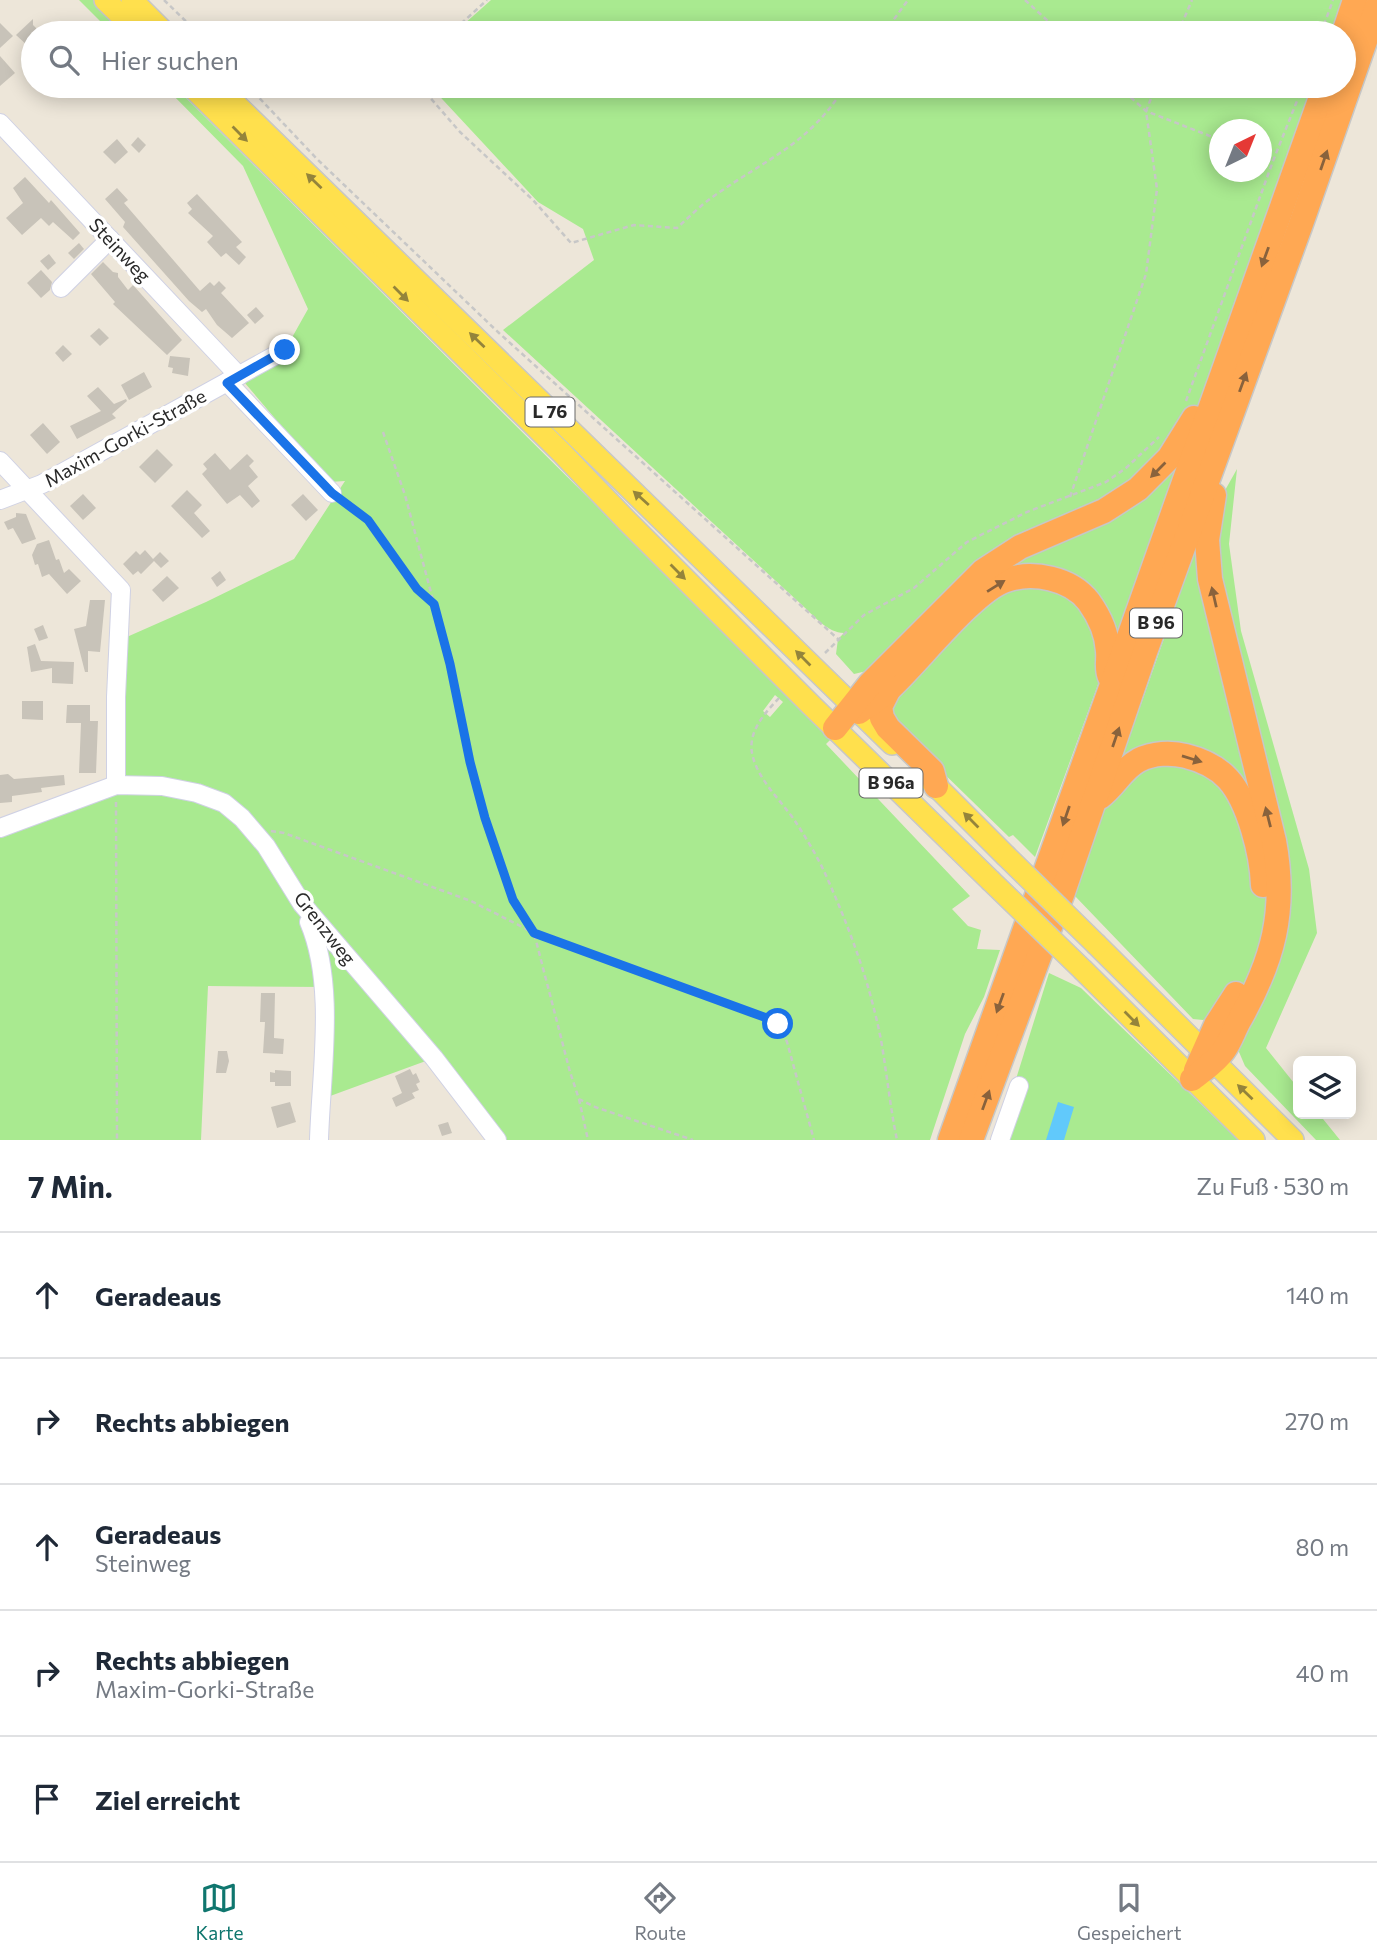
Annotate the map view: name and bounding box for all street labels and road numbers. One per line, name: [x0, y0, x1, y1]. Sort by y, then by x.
street label: Steinweg: [85, 213, 156, 287]
street label: Maxim-Gorki-Straße: [40, 384, 210, 492]
road number: L 76: [526, 398, 574, 426]
road number: B 96: [1130, 608, 1182, 638]
road number: B 96a: [860, 768, 922, 798]
street label: Grenzweg: [290, 886, 361, 969]

